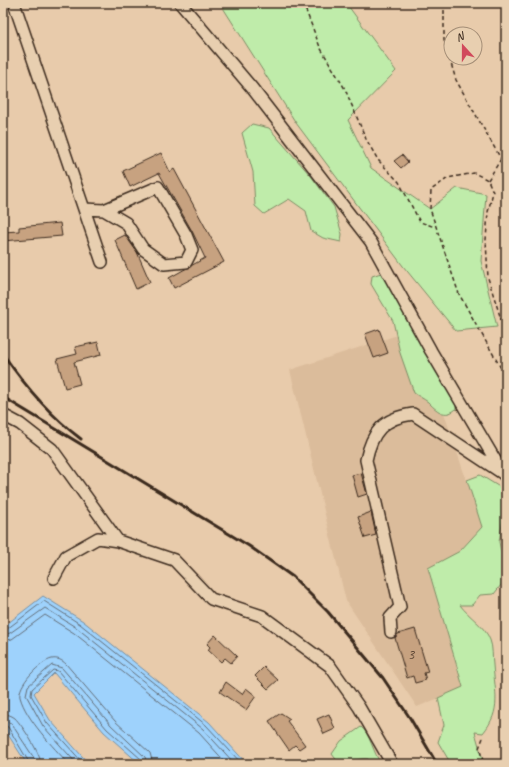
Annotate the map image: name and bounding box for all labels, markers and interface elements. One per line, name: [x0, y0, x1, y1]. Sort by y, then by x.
north arrow: [443, 26, 483, 66]
text: N: [454, 28, 467, 44]
house number: 3: [408, 645, 416, 664]

